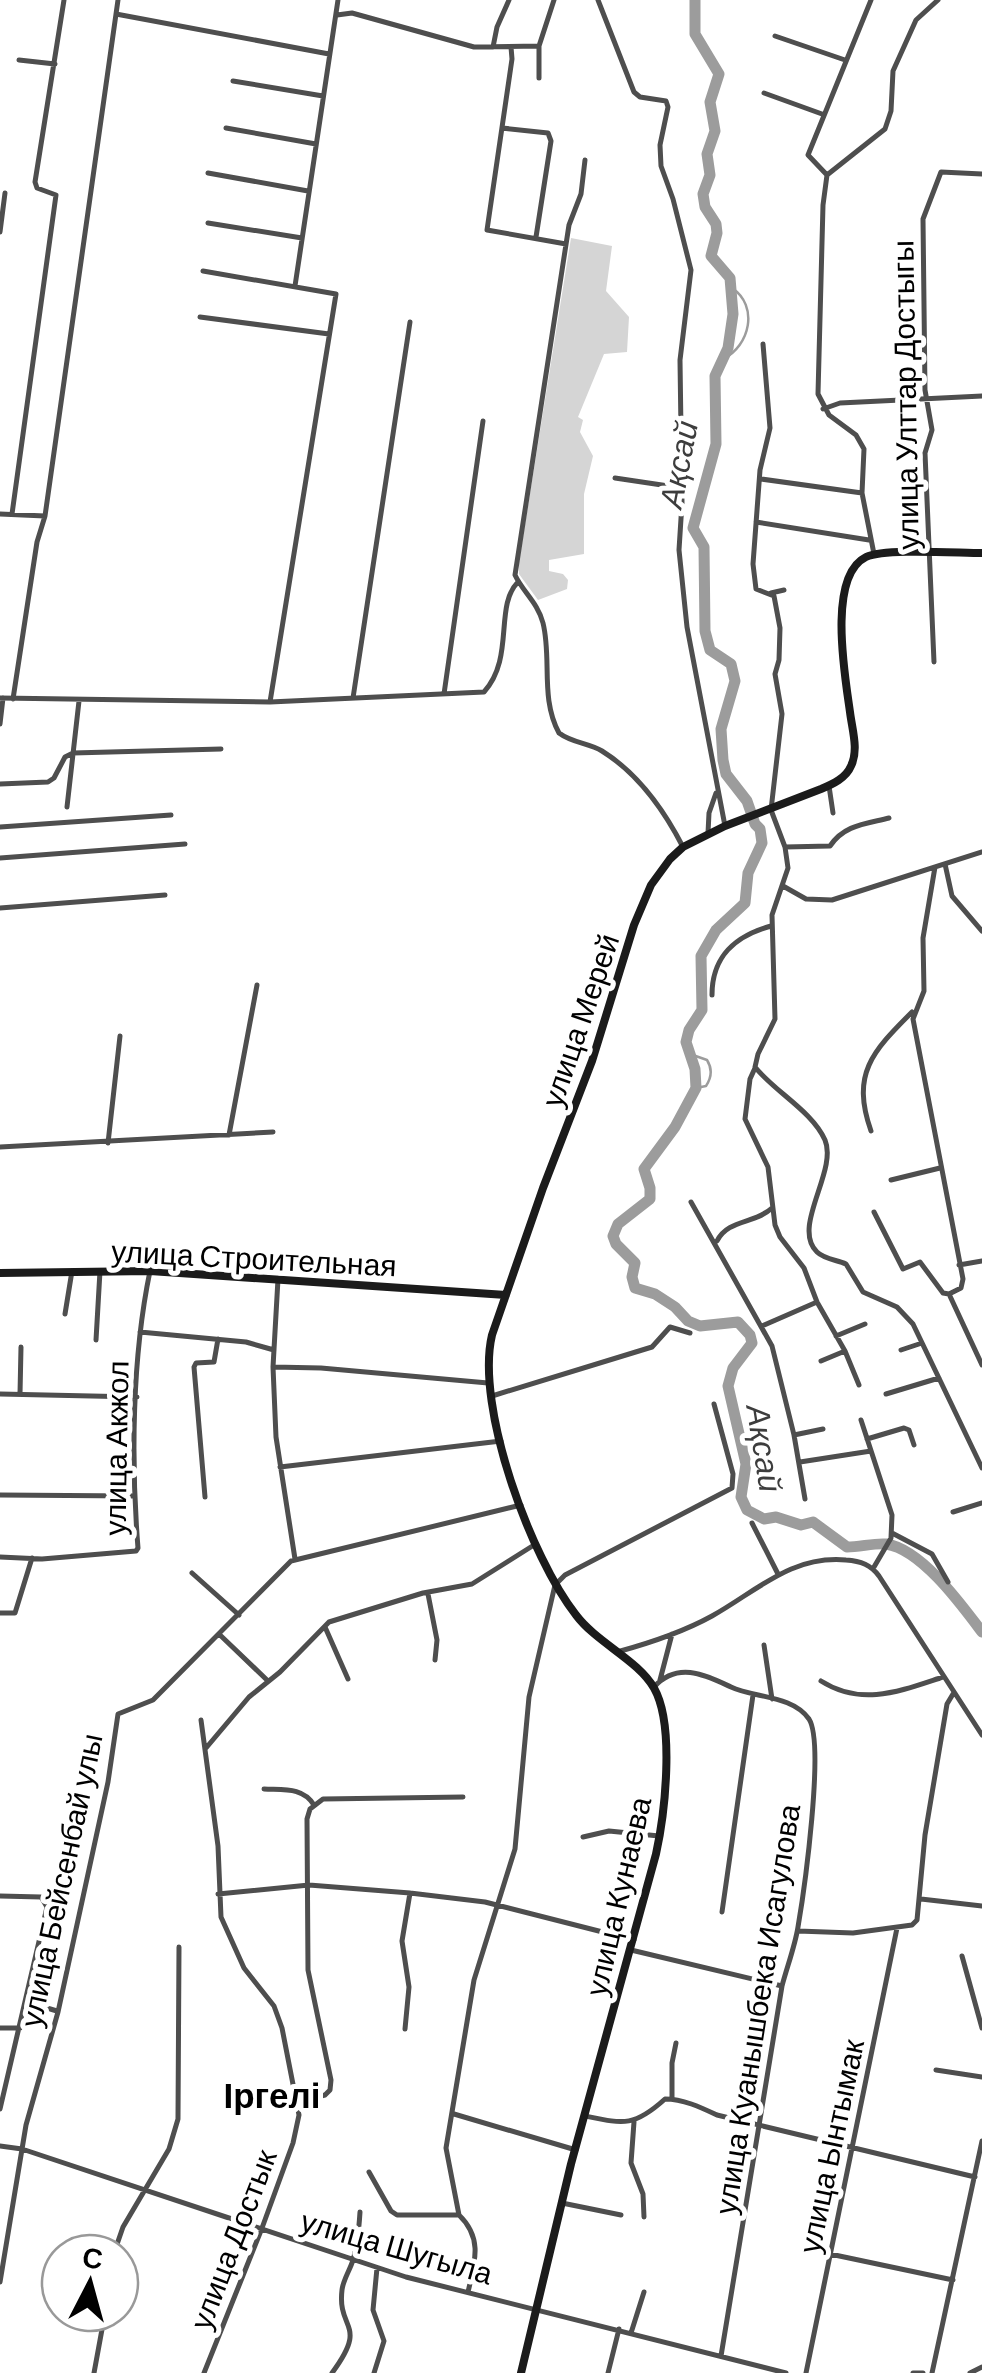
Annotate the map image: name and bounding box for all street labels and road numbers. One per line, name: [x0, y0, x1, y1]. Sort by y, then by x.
street label: улица Улттар Достыгы: [883, 240, 925, 550]
street label: улица Мерей: [533, 929, 625, 1111]
street label: улица Строительная: [110, 1232, 398, 1282]
street label: улица Акжол: [95, 1360, 135, 1536]
street label: улица Бейсенбай улы: [11, 1730, 109, 2030]
street label: улица Кунаева: [577, 1793, 657, 1999]
street label: улица Куанышбека Исагулова: [706, 1801, 806, 2217]
street label: улица Ынтымак: [790, 2035, 870, 2256]
street label: улица Достык: [181, 2143, 283, 2334]
street label: улица Шугыла: [297, 2201, 497, 2291]

